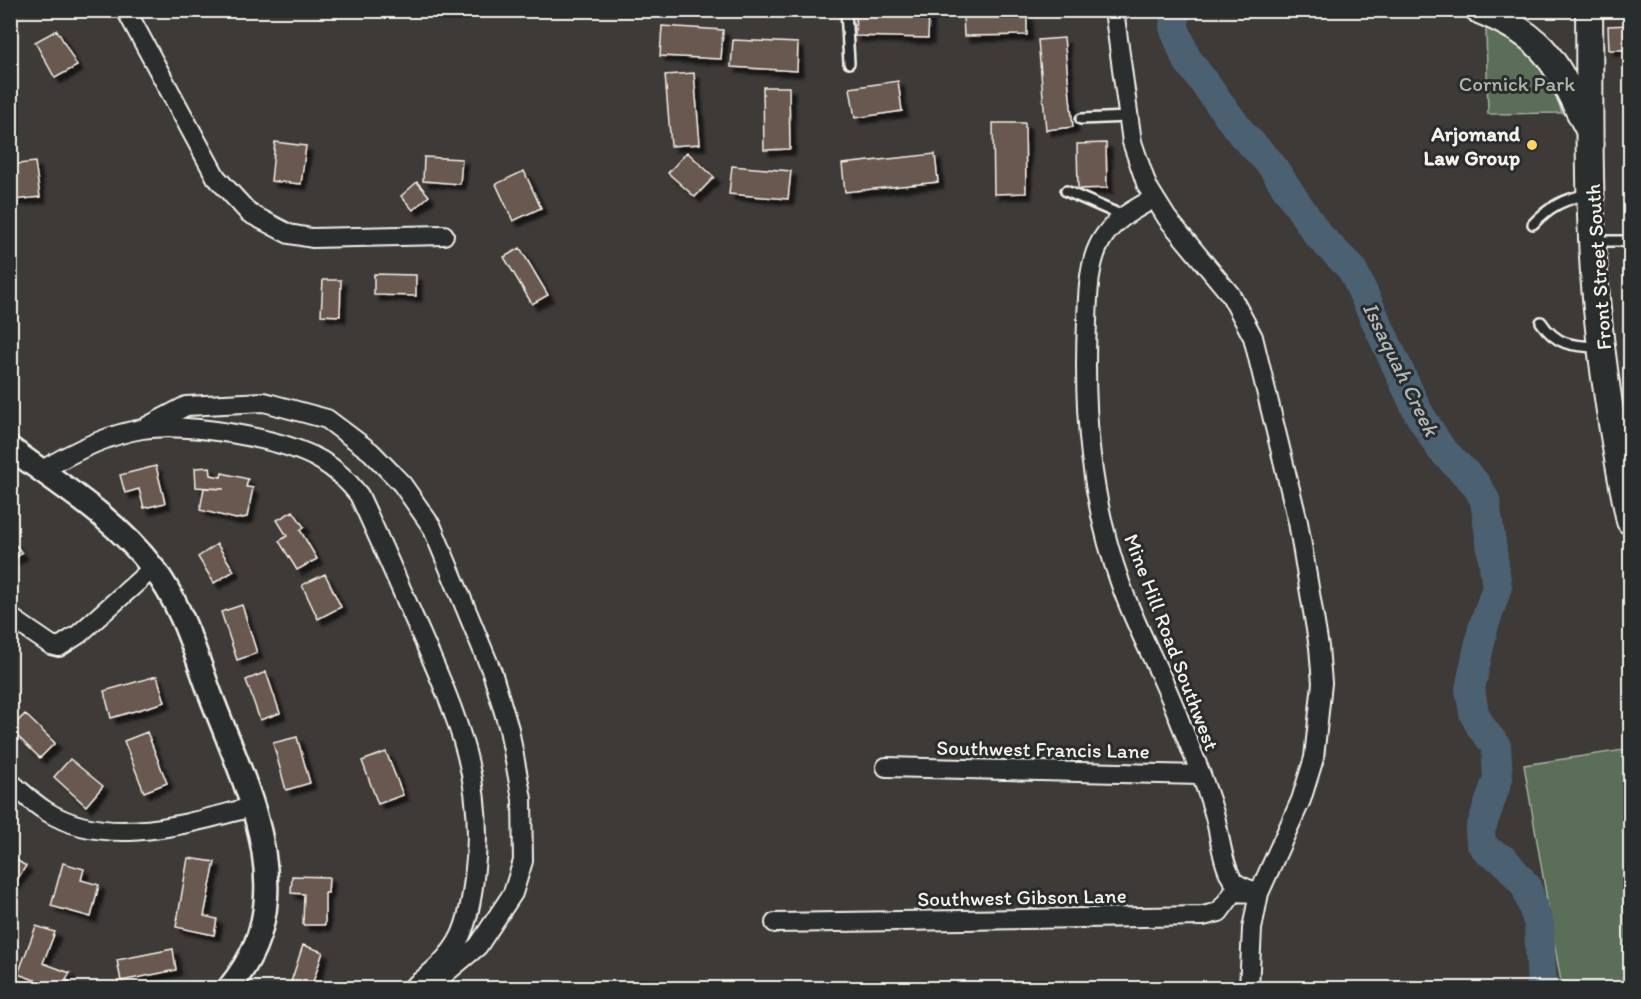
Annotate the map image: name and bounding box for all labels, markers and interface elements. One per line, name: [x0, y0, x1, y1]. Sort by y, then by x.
park label: Cornick Park: [1459, 71, 1575, 96]
place label: Arjomand Law Group: [1424, 121, 1521, 171]
marker: Arjomand Law Group: [1525, 138, 1539, 152]
street label: Front Street South: [1580, 183, 1616, 351]
water label: Issaquah Creek: [1357, 298, 1446, 442]
street label: Mine Hill Road Southwest: [1119, 530, 1225, 754]
street label: Southwest Francis Lane: [936, 735, 1150, 763]
street label: Southwest Gibson Lane: [917, 883, 1127, 911]

